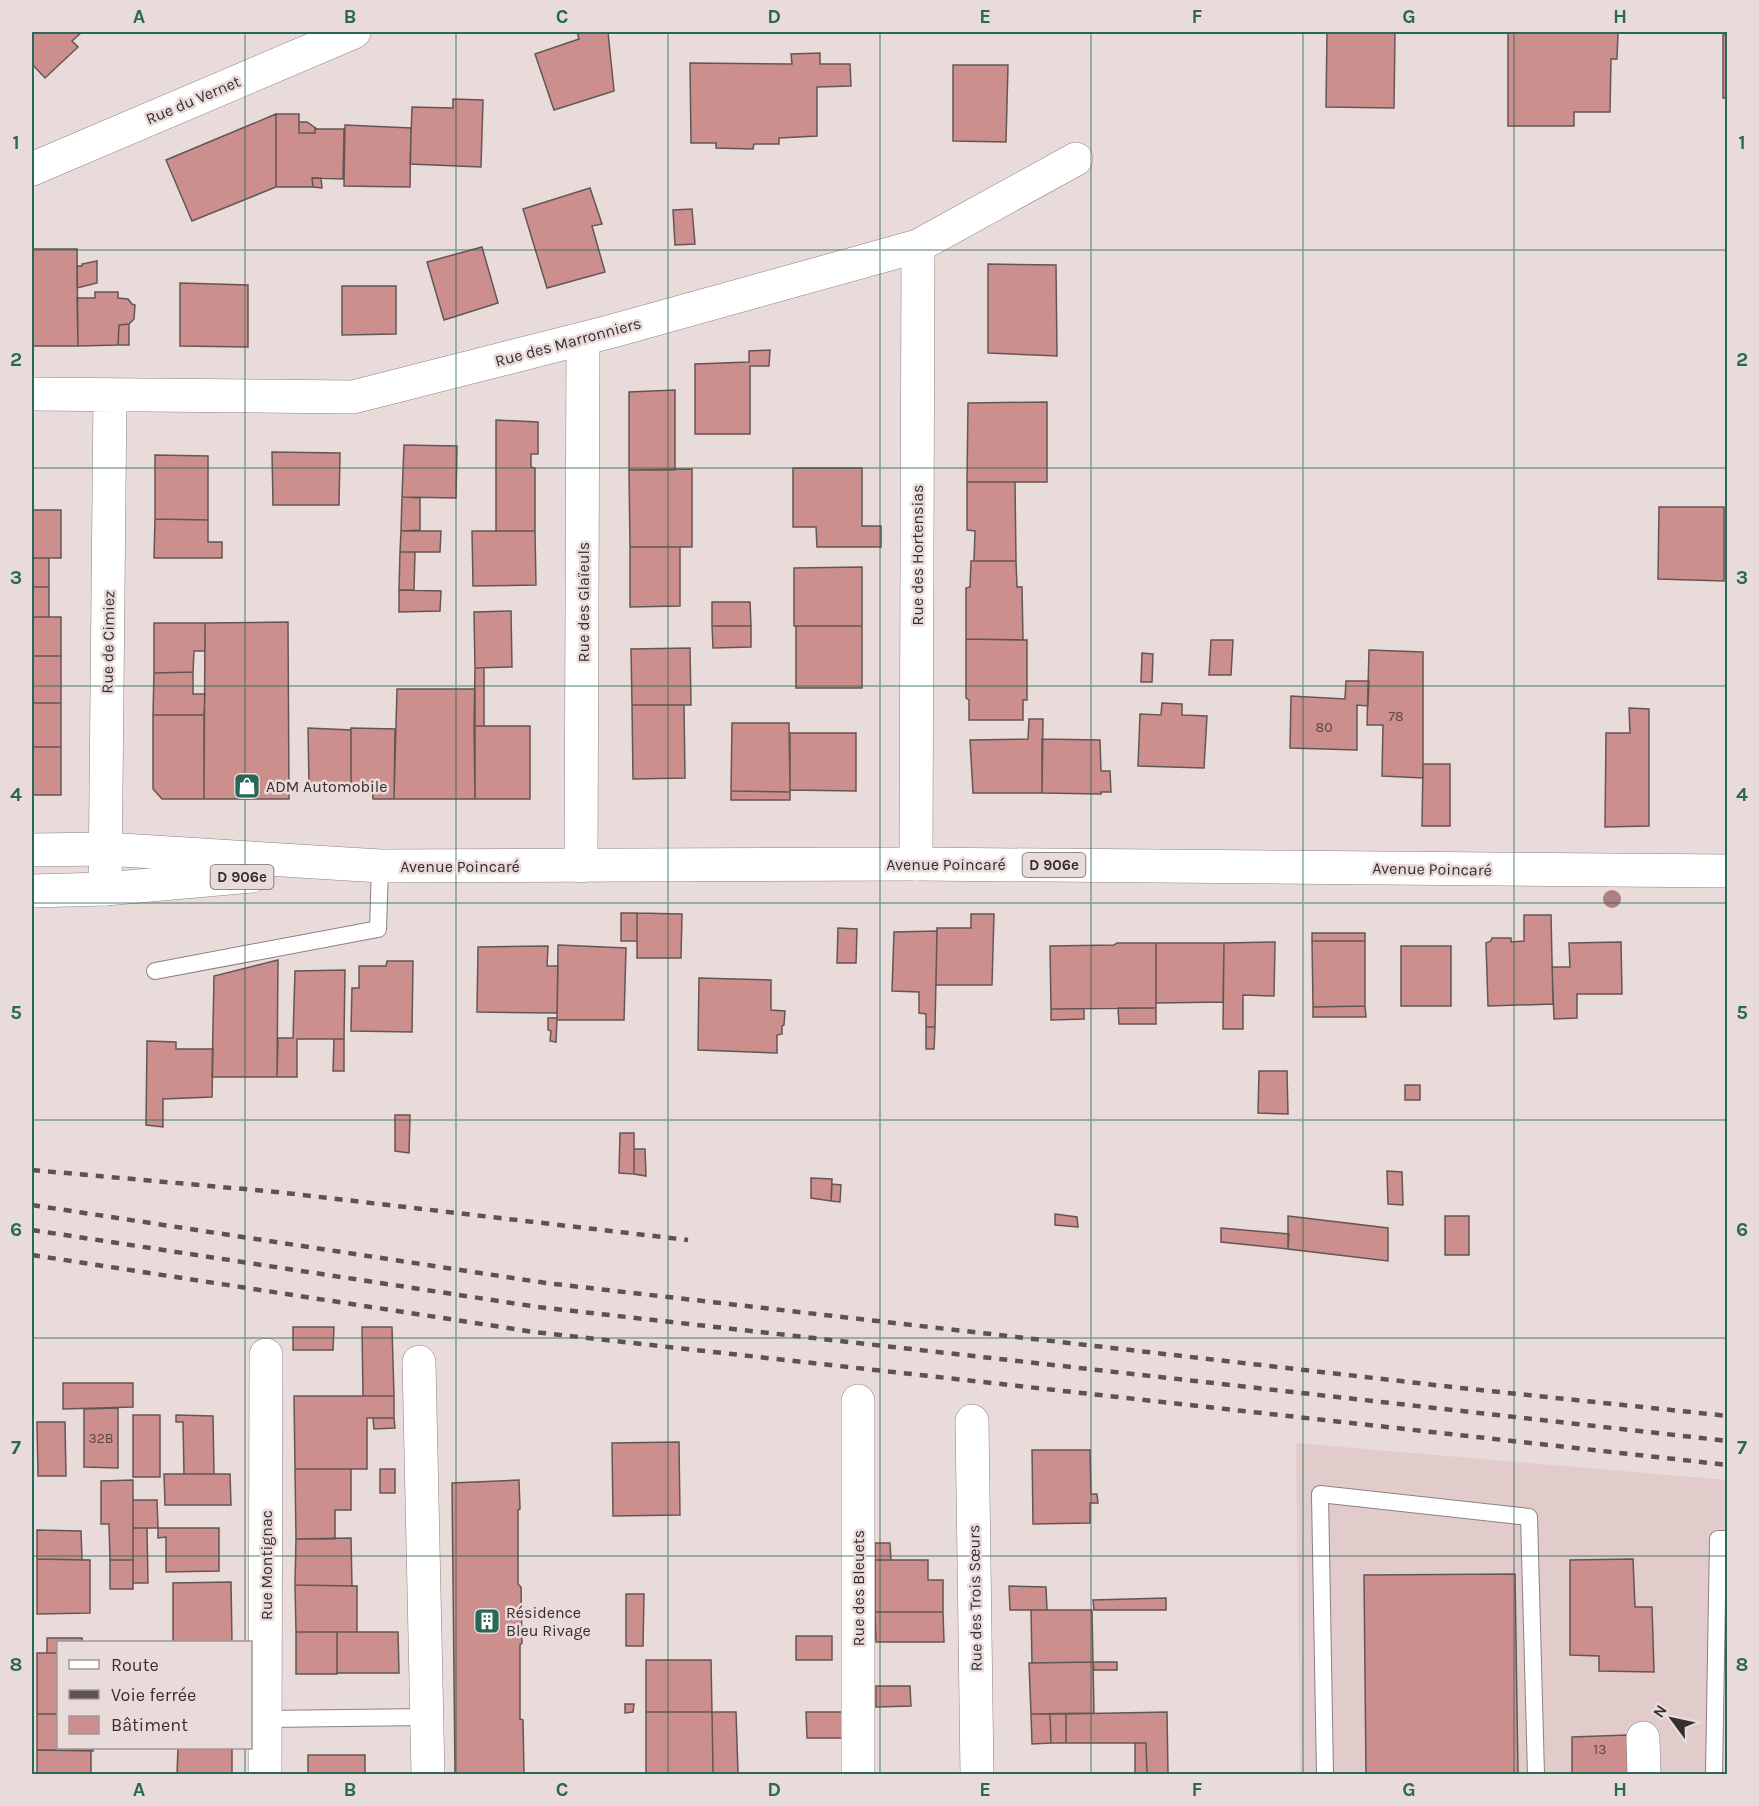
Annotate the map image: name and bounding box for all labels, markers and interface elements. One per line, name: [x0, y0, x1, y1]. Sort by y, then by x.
text: A: [133, 5, 146, 28]
text: B: [344, 5, 356, 28]
text: C: [556, 5, 568, 28]
text: D: [767, 5, 781, 28]
text: E: [979, 5, 991, 28]
text: F: [1192, 5, 1203, 28]
text: G: [1402, 5, 1416, 28]
text: H: [1613, 5, 1627, 28]
street label: Rue du Vernet: [143, 72, 243, 128]
text: 1: [12, 131, 20, 154]
text: 1: [1738, 131, 1746, 154]
street label: Rue des Marronniers: [493, 313, 643, 371]
text: 2: [10, 348, 22, 371]
text: 2: [1736, 348, 1748, 371]
street label: Rue des Hortensias: [908, 485, 927, 625]
street label: Rue des Glaïeuls: [574, 542, 593, 662]
text: 3: [10, 566, 22, 589]
text: 3: [1736, 566, 1748, 589]
street label: Rue de Cimiez: [98, 590, 118, 694]
house number: 78: [1388, 708, 1404, 725]
house number: 80: [1316, 719, 1332, 736]
shop icon: ADM Automobile: [232, 771, 262, 801]
place label: ADM Automobile: [266, 777, 387, 796]
text: 4: [10, 783, 22, 806]
text: 4: [1736, 783, 1748, 806]
road number: D 906e: [1022, 853, 1086, 877]
street label: Avenue Poincaré: [886, 855, 1006, 874]
street label: Avenue Poincaré: [400, 857, 520, 876]
street label: Avenue Poincaré: [1372, 858, 1492, 880]
road number: D 906e: [210, 865, 274, 889]
text: 5: [10, 1001, 22, 1024]
text: 5: [1736, 1001, 1748, 1024]
text: 6: [10, 1218, 22, 1241]
text: 6: [1736, 1218, 1748, 1241]
house number: 32B: [88, 1430, 114, 1447]
text: 7: [11, 1436, 21, 1459]
text: 7: [1737, 1436, 1747, 1459]
street label: Rue Montignac: [257, 1510, 276, 1620]
street label: Rue des Trois Sœurs: [964, 1524, 986, 1672]
street label: Rue des Bleuets: [849, 1530, 868, 1646]
place label: Résidence Bleu Rivage: [506, 1603, 591, 1640]
building icon: Résidence Bleu Rivage: [472, 1606, 502, 1636]
legend: [57, 1641, 252, 1749]
text: 8: [10, 1653, 22, 1676]
text: 8: [1736, 1653, 1748, 1676]
text: Route: [111, 1654, 159, 1676]
text: Voie ferrée: [111, 1684, 196, 1706]
north arrow: [1642, 1689, 1702, 1749]
text: N: [1649, 1701, 1671, 1721]
text: Bâtiment: [111, 1714, 188, 1736]
house number: 13: [1594, 1741, 1606, 1758]
text: A: [133, 1778, 146, 1801]
text: B: [344, 1778, 356, 1801]
text: C: [556, 1778, 568, 1801]
text: D: [767, 1778, 781, 1801]
text: E: [979, 1778, 991, 1801]
text: F: [1192, 1778, 1203, 1801]
text: G: [1402, 1778, 1416, 1801]
text: H: [1613, 1778, 1627, 1801]

